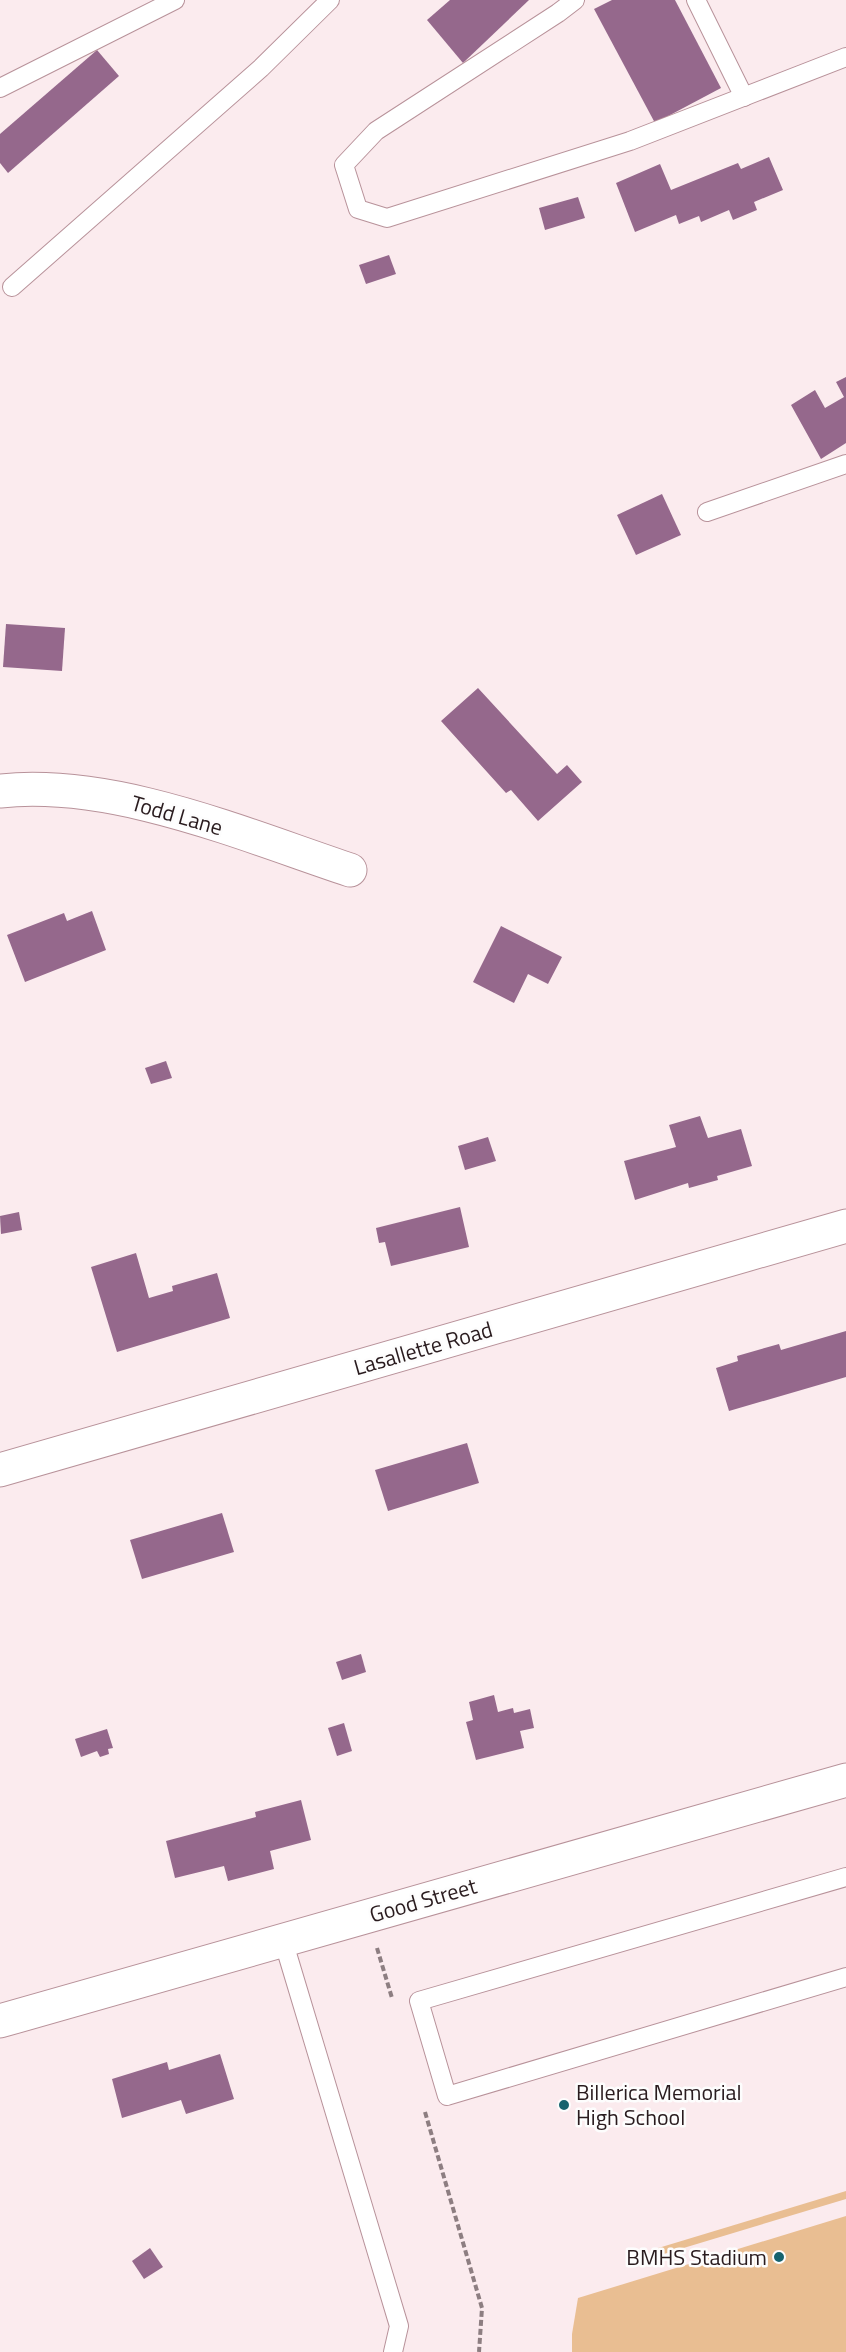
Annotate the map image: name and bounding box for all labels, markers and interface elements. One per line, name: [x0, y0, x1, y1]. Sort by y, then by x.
street label: Todd Lane: [127, 786, 227, 844]
street label: Lasallette Road: [350, 1312, 496, 1384]
street label: Good Street: [365, 1868, 481, 1931]
place label: Billerica Memorial High School: [576, 2075, 742, 2134]
marker: Billerica Memorial High School: [557, 2098, 571, 2112]
place label: BMHS Stadium: [626, 2240, 767, 2274]
marker: BMHS Stadium: [772, 2250, 786, 2264]

